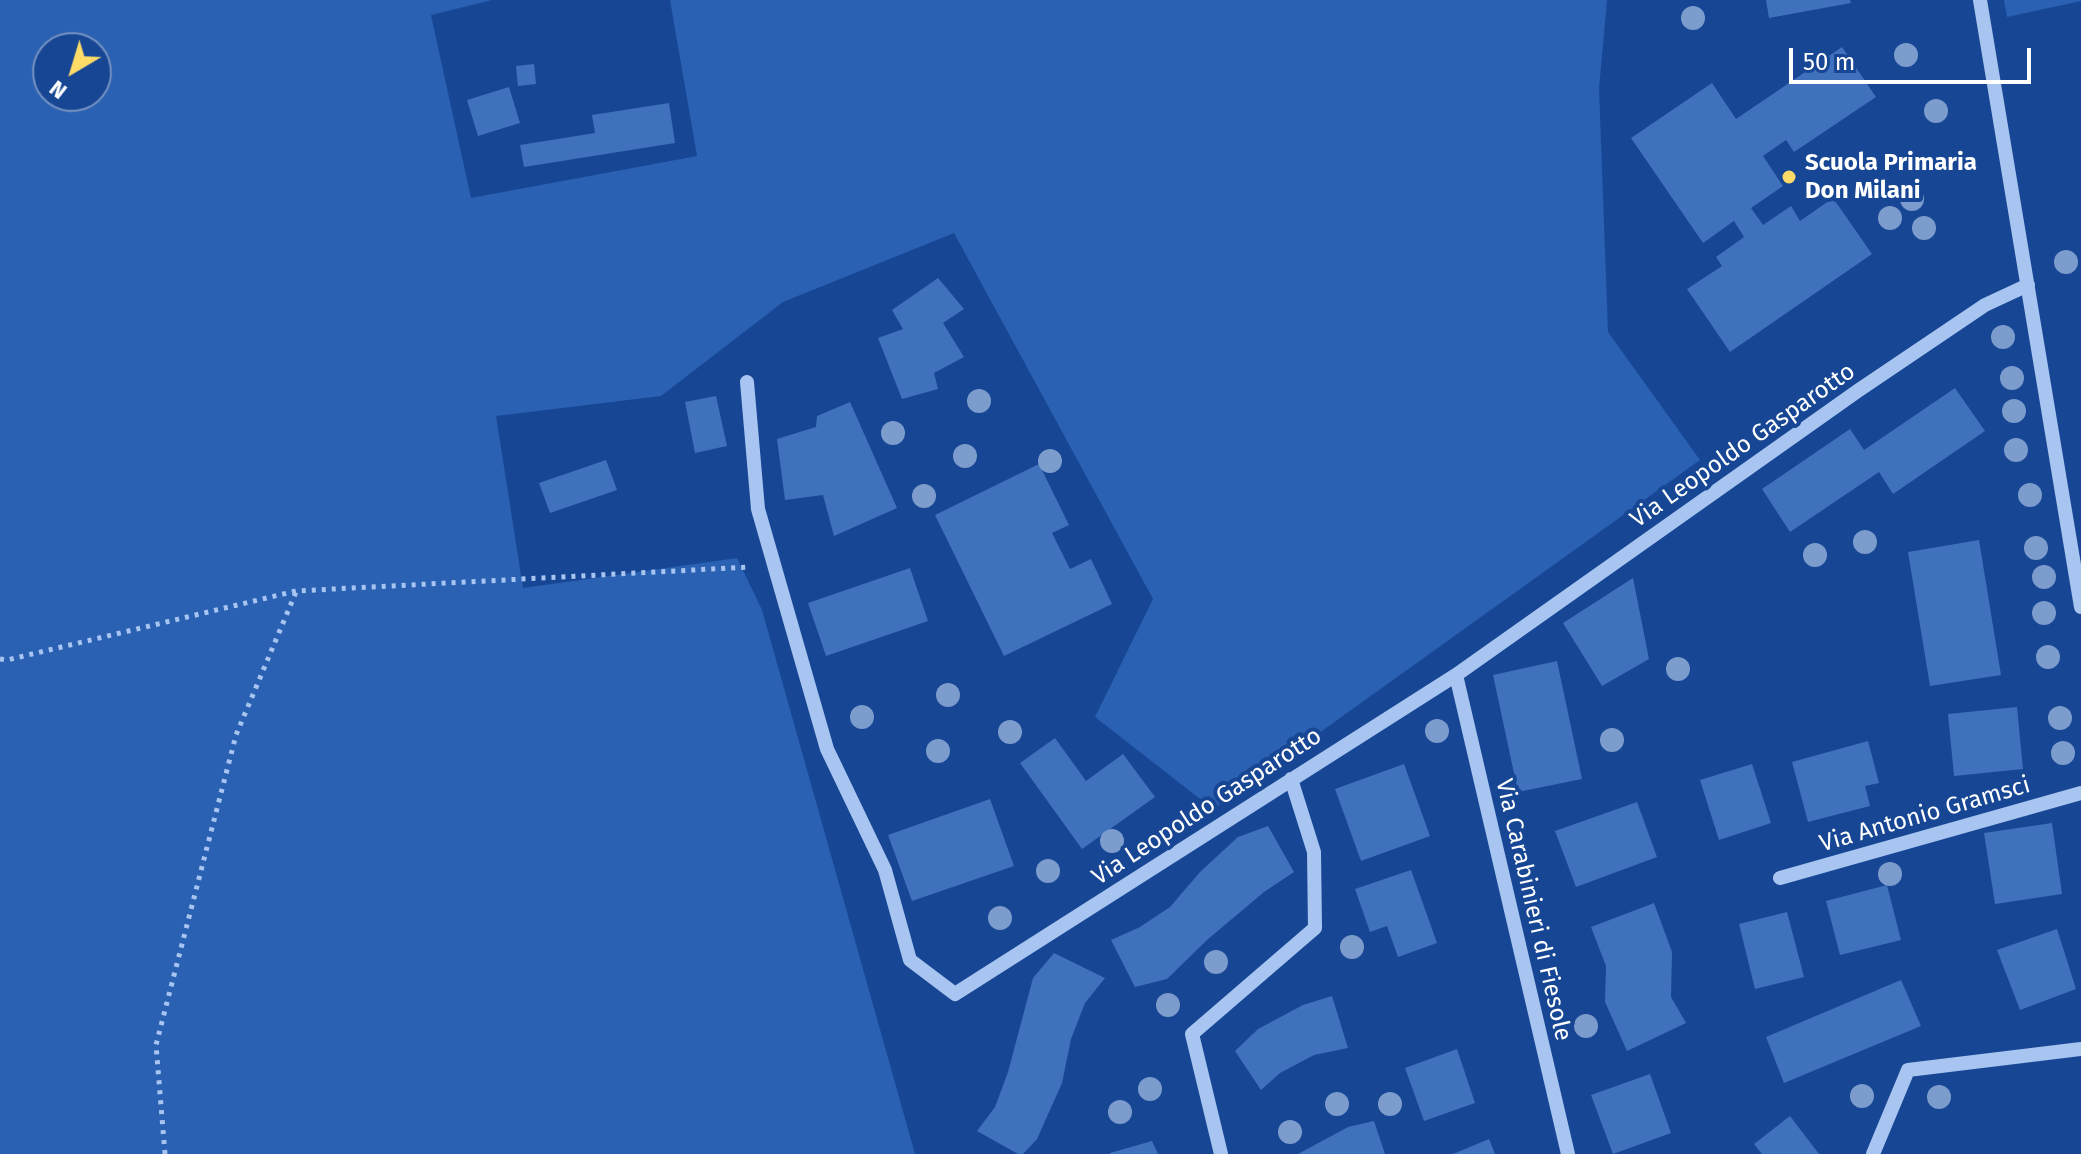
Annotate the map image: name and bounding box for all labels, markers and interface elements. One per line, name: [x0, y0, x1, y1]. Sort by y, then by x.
north arrow: [32, 32, 112, 112]
scale bar: [1793, 32, 2035, 82]
text: 50 m: [1803, 48, 1855, 76]
text: N: [44, 75, 72, 105]
place label: Scuola Primaria Don Milani: [1805, 149, 1977, 205]
marker: Scuola Primaria Don Milani: [1780, 168, 1798, 186]
street label: Via Leopoldo Gasparotto: [1625, 357, 1861, 535]
street label: Via Leopoldo Gasparotto: [1087, 722, 1327, 892]
street label: Via Antonio Gramsci: [1816, 771, 2034, 859]
street label: Via Carabinieri di Fiesole: [1489, 776, 1577, 1044]

